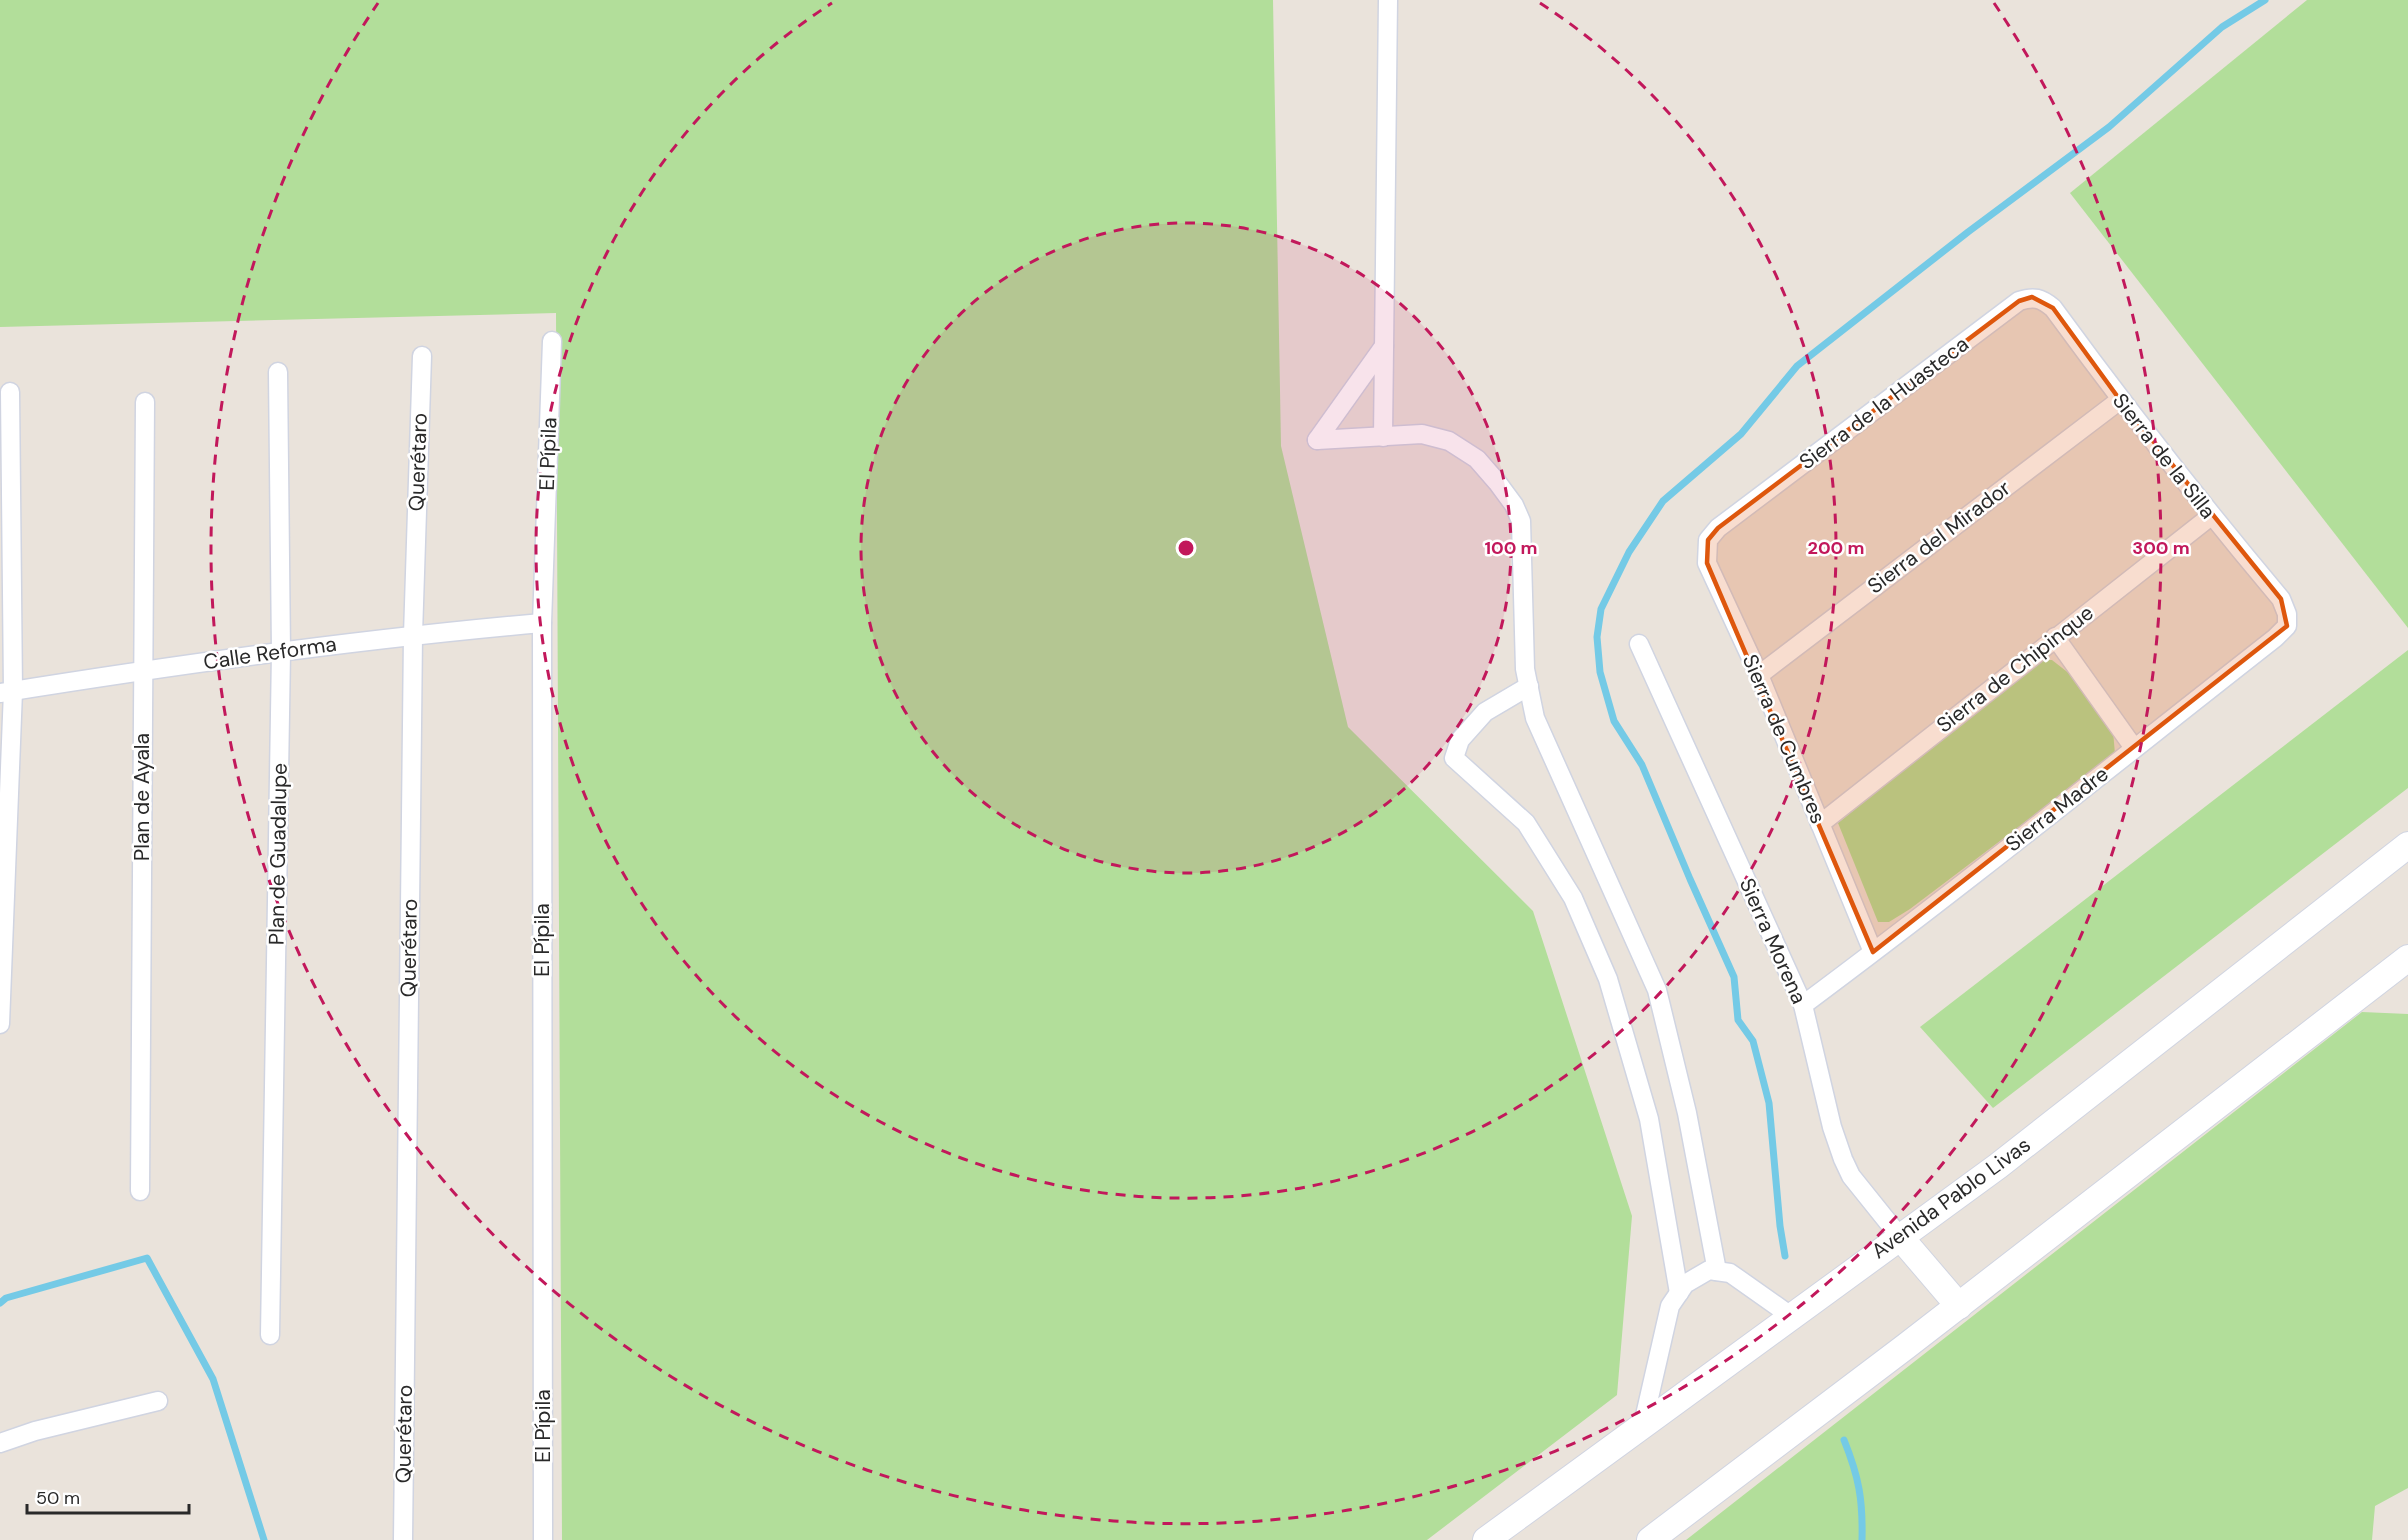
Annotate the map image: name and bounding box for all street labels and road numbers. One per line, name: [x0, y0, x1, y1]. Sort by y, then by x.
street label: Sierra de la Huasteca: [1794, 330, 1974, 476]
street label: Sierra de la Silla: [2106, 387, 2222, 525]
street label: Querétaro: [402, 412, 434, 512]
street label: El Pípila: [533, 417, 563, 491]
street label: Sierra del Mirador: [1862, 474, 2016, 600]
street label: Sierra de Chipinque: [1931, 599, 2099, 739]
street label: Calle Reforma: [202, 630, 338, 676]
street label: Sierra de Cumbres: [1736, 650, 1832, 828]
street label: Plan de Ayala: [128, 733, 156, 861]
street label: Sierra Madre: [2000, 760, 2114, 858]
street label: Plan de Guadalupe: [262, 763, 294, 945]
street label: Sierra Morena: [1733, 874, 1813, 1008]
street label: Querétaro: [394, 898, 424, 998]
street label: El Pípila: [528, 903, 556, 977]
street label: Avenida Pablo Livas: [1866, 1131, 2036, 1265]
street label: Querétaro: [389, 1384, 419, 1484]
street label: El Pípila: [529, 1389, 557, 1463]

